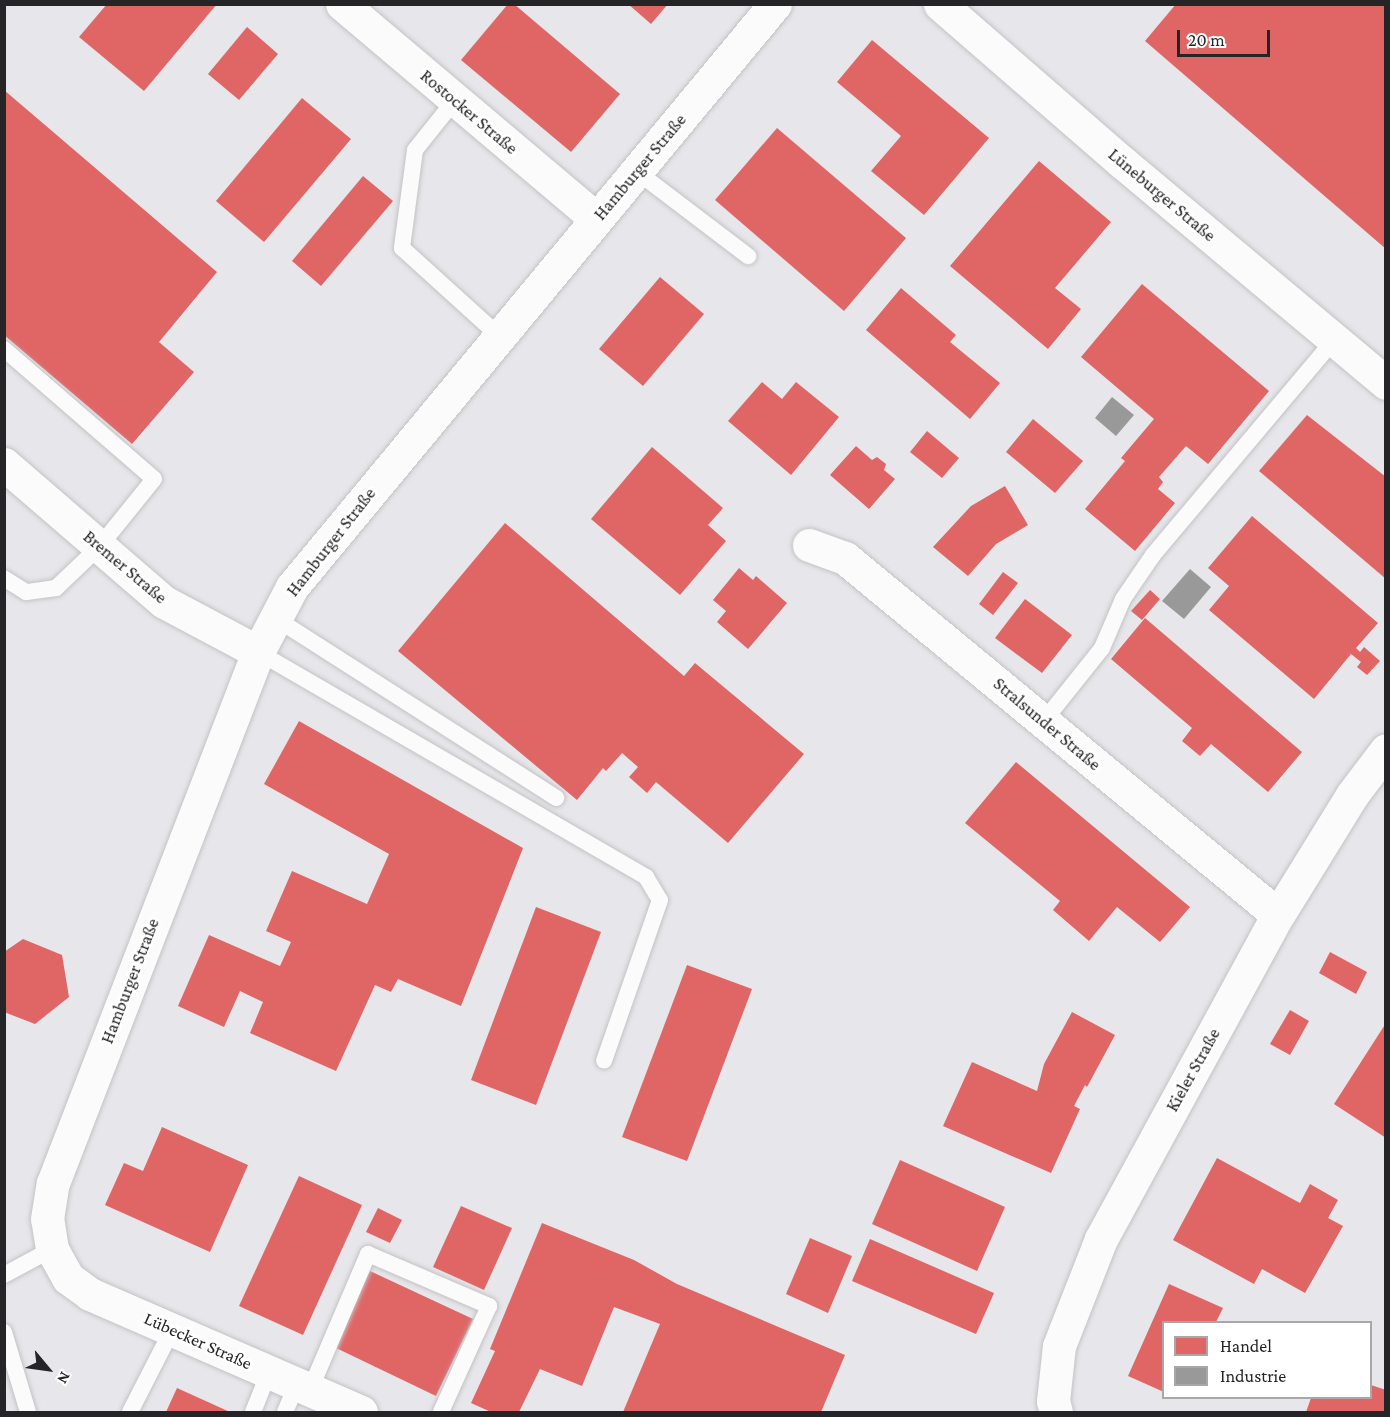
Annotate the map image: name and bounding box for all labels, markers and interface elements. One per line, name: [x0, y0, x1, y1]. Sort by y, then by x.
scale bar: [1180, 18, 1273, 56]
text: 20 m: [1188, 30, 1225, 50]
street label: Rostocker Straße: [416, 65, 522, 159]
street label: Hamburger Straße: [589, 109, 691, 225]
street label: Lüneburger Straße: [1104, 144, 1220, 246]
street label: Hamburger Straße: [282, 483, 380, 601]
street label: Bremer Straße: [79, 526, 171, 608]
street label: Stralsunder Straße: [989, 673, 1105, 775]
street label: Hamburger Straße: [96, 915, 164, 1047]
street label: Kieler Straße: [1161, 1025, 1225, 1115]
street label: Lübecker Straße: [141, 1308, 255, 1374]
legend: [1162, 1321, 1372, 1399]
text: Handel: [1220, 1336, 1272, 1356]
north arrow: [18, 1339, 78, 1399]
text: Industrie: [1220, 1366, 1286, 1386]
text: N: [54, 1369, 74, 1387]

